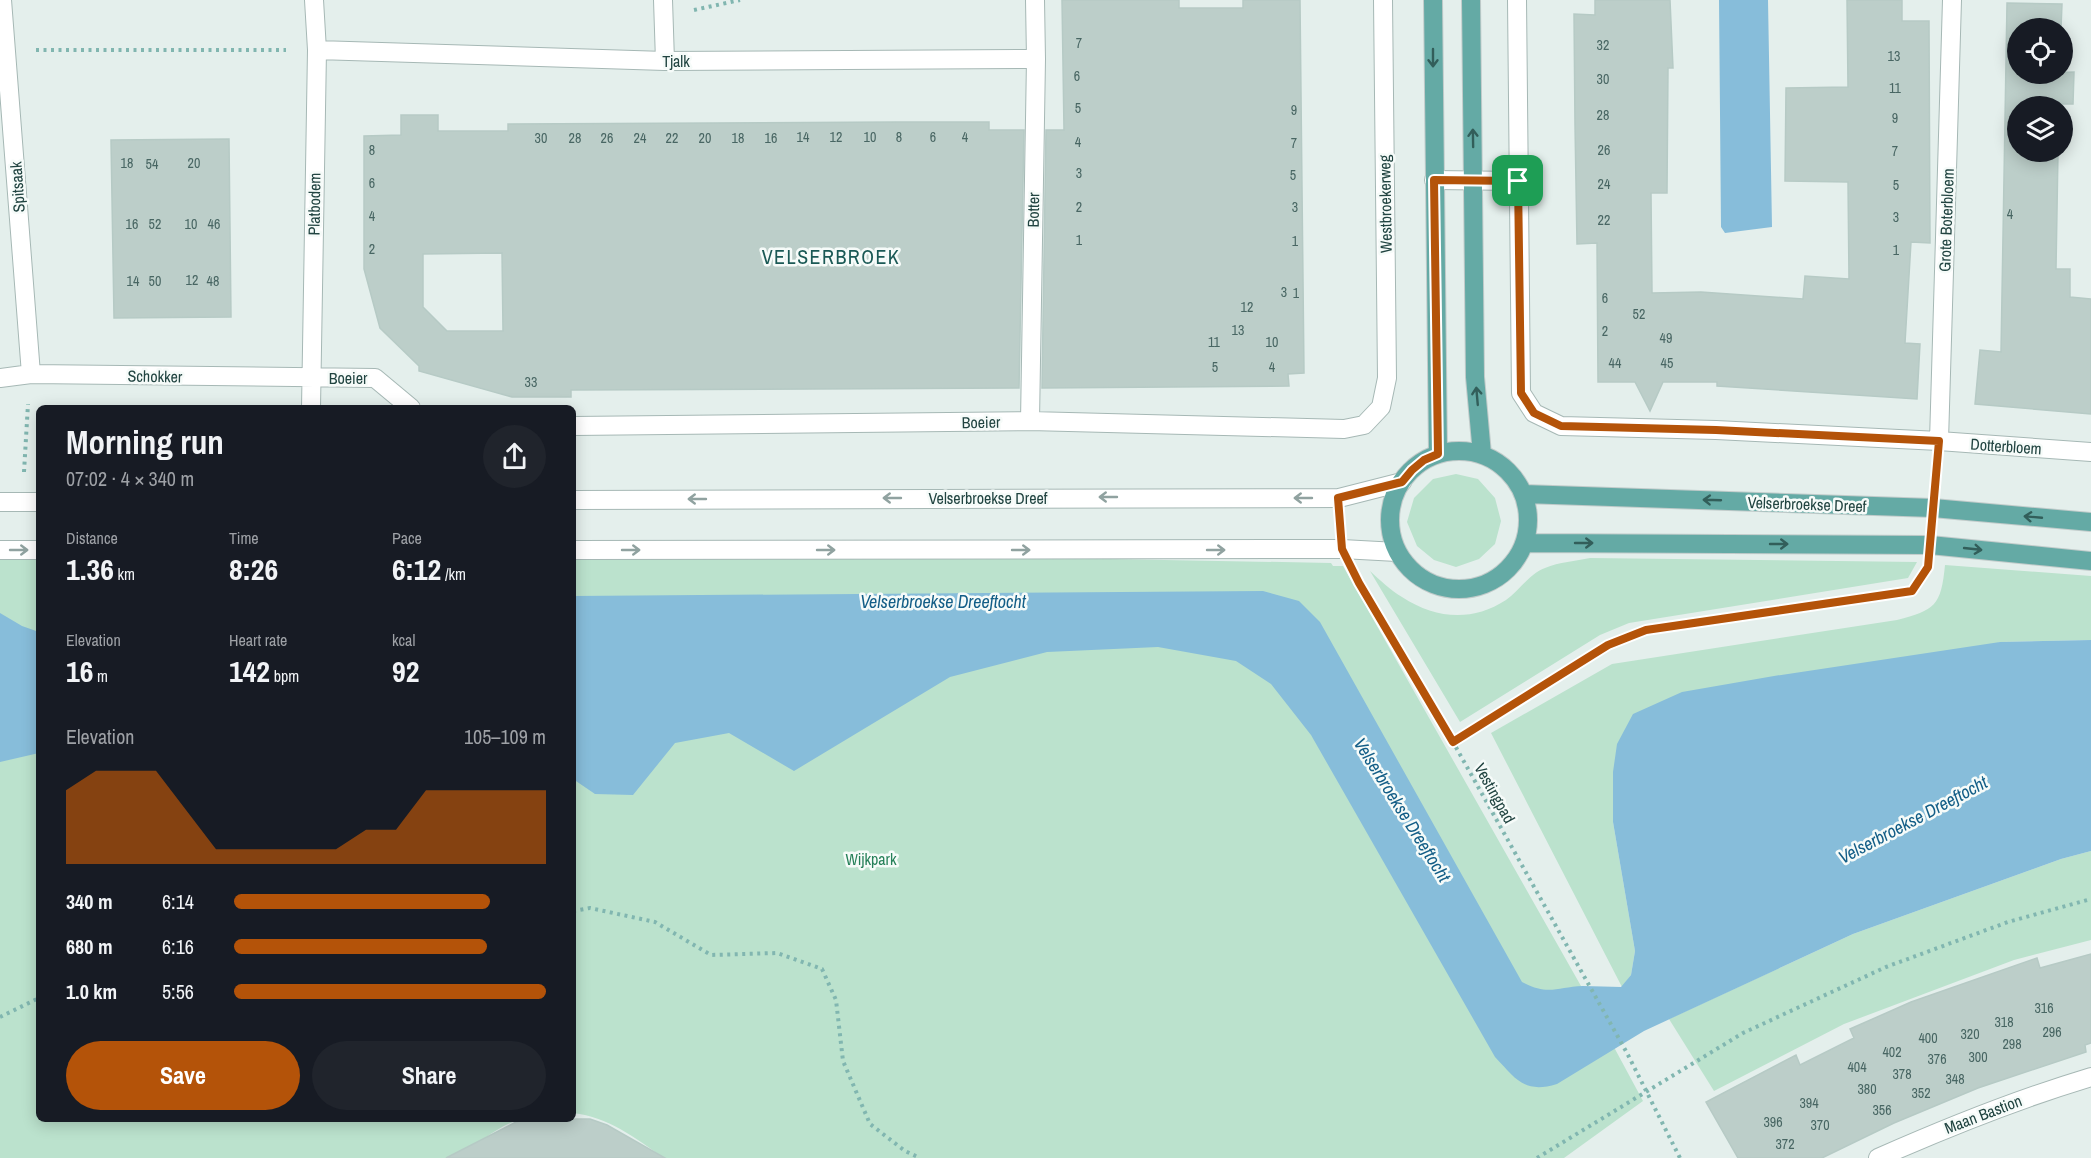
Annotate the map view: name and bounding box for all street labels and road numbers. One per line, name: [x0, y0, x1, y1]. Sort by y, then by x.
street label: Tjalk: [662, 50, 690, 72]
street label: Westbroekerweg: [1373, 154, 1397, 253]
street label: Spitsaak: [4, 160, 30, 213]
street label: Grote Boterbloem: [1933, 168, 1959, 272]
street label: Platbodem: [302, 172, 326, 236]
street label: Botter: [1022, 192, 1044, 228]
street label: Schokker: [127, 365, 183, 387]
street label: Boeier: [329, 367, 368, 389]
street label: Boeier: [961, 411, 1001, 433]
street label: Dotterbloem: [1970, 433, 2042, 459]
street label: Velserbroekse Dreef: [929, 487, 1048, 509]
street label: Velserbroekse Dreef: [1747, 491, 1867, 517]
street label: Vestingpad: [1469, 759, 1521, 827]
street label: Maan Bastion: [1941, 1089, 2025, 1139]

